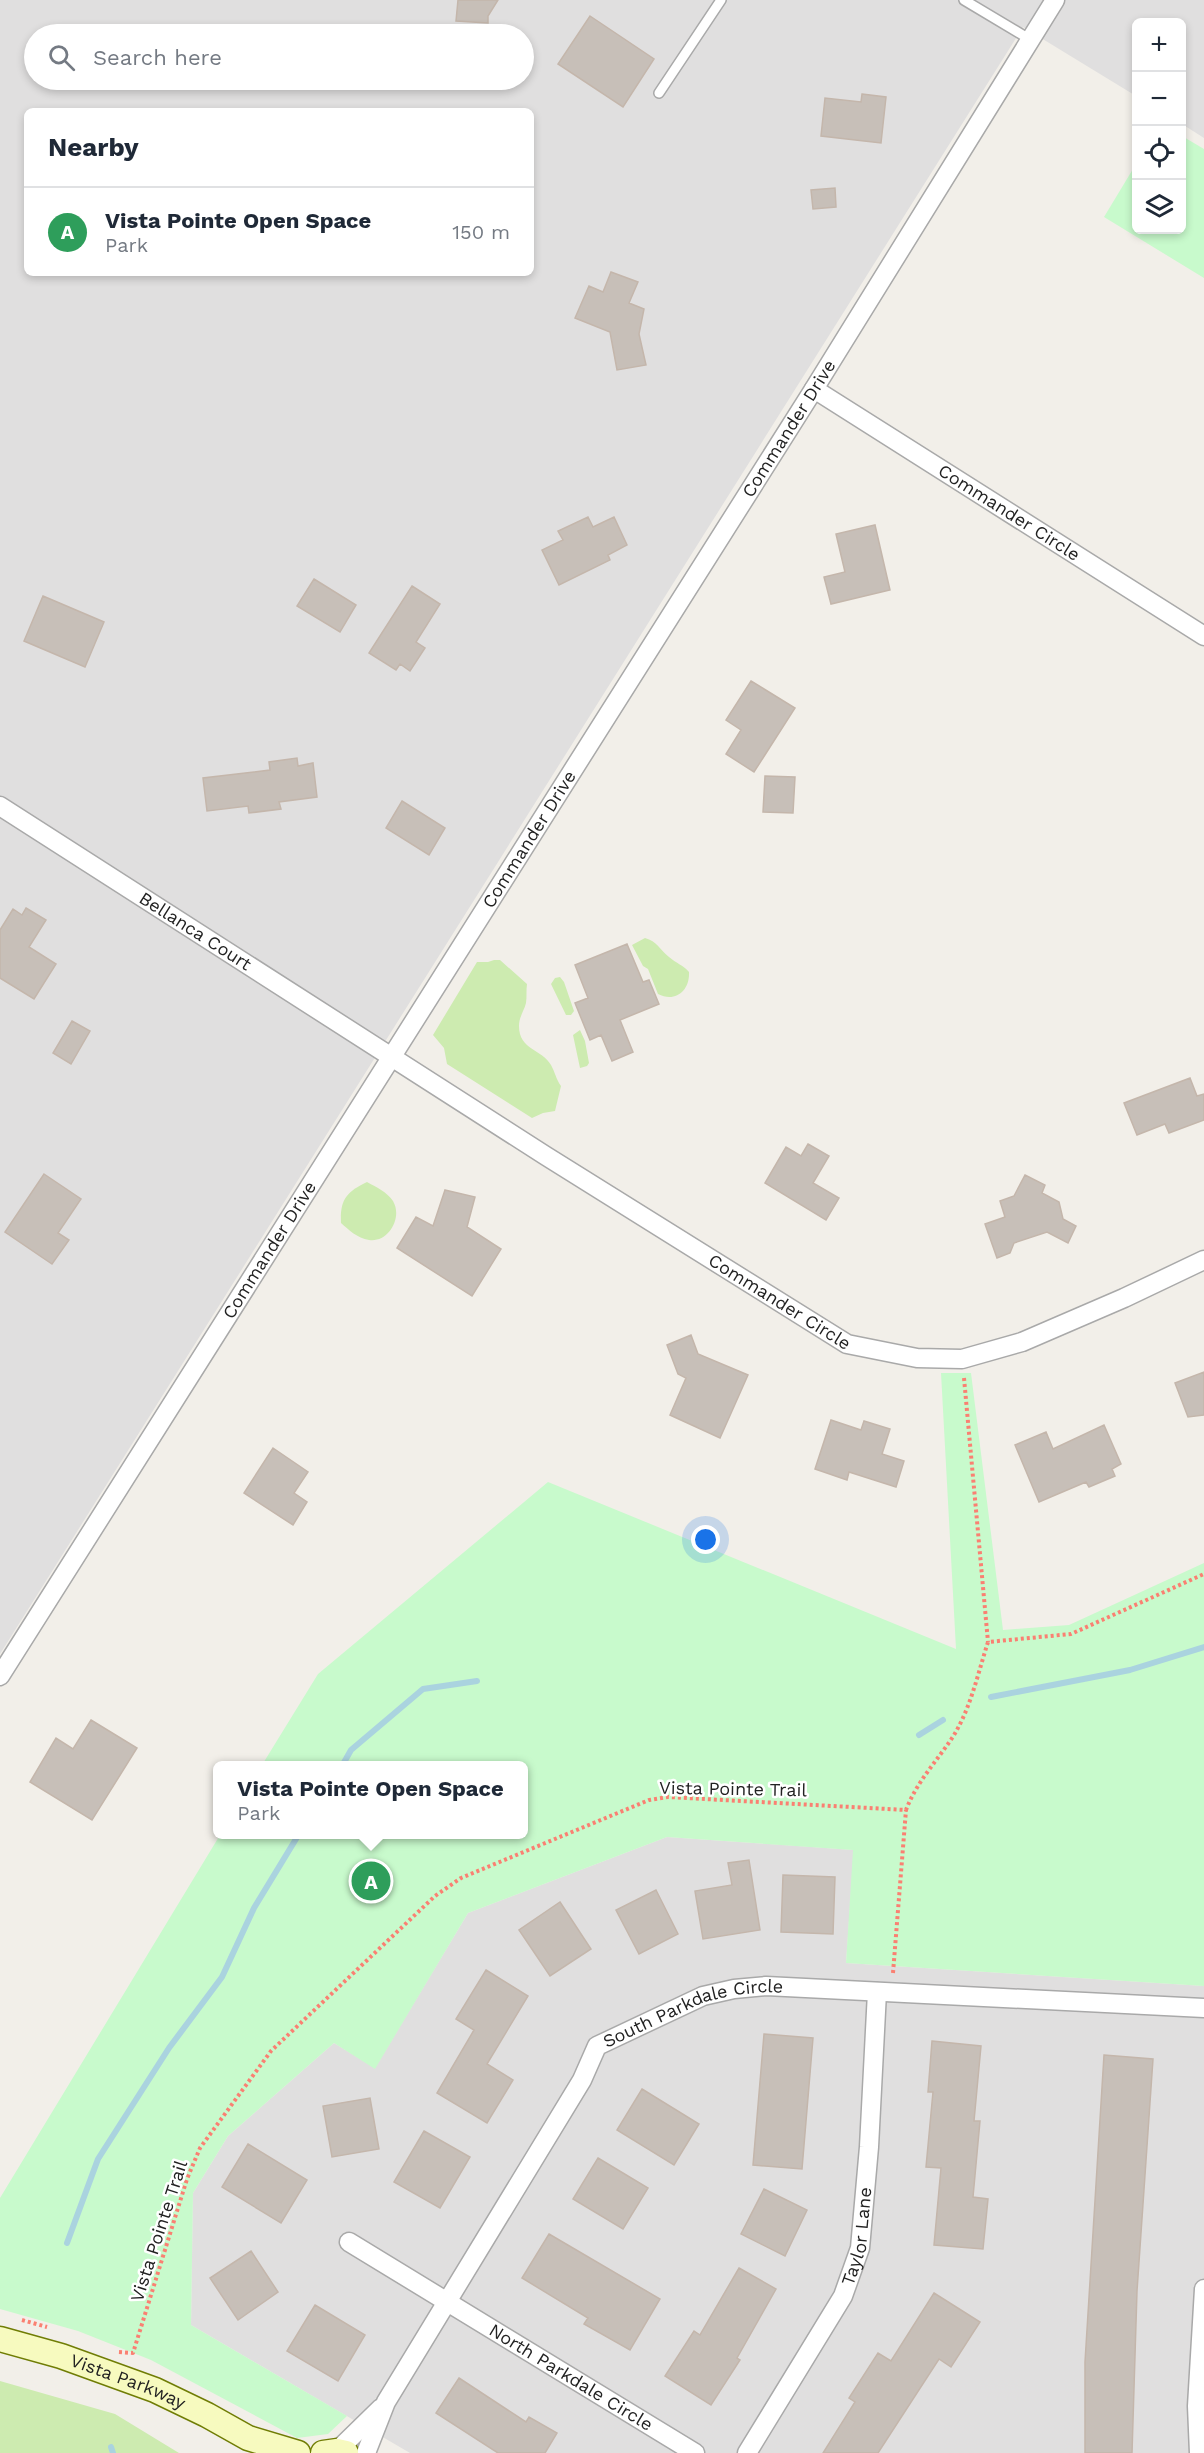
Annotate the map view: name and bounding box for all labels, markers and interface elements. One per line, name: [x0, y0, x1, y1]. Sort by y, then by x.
map controls: [1132, 18, 1186, 234]
button: +: [1132, 18, 1186, 72]
search box: [24, 24, 534, 90]
icon: search: [45, 41, 78, 74]
text: Search here: [93, 45, 222, 70]
button: −: [1132, 72, 1186, 126]
button: locate: [1132, 126, 1186, 180]
text: Nearby: [48, 132, 139, 162]
button: layers: [1132, 180, 1186, 234]
text: Vista Pointe Open Space: [105, 208, 371, 233]
text: A: [61, 220, 74, 244]
text: 150 m: [452, 220, 510, 244]
text: Park: [105, 233, 148, 257]
street label: Commander Drive: [737, 356, 840, 501]
street label: Commander Circle: [935, 459, 1084, 565]
street label: Commander Drive: [478, 766, 580, 912]
street label: Bellanca Court: [136, 887, 256, 975]
street label: Commander Drive: [218, 1177, 320, 1322]
street label: Commander Circle: [705, 1249, 855, 1354]
your location: [691, 1525, 720, 1554]
popup: [213, 1761, 528, 1839]
text: Vista Pointe Open Space: [237, 1776, 504, 1801]
street label: Vista Pointe Trail: [659, 1777, 807, 1800]
text: Park: [237, 1801, 280, 1825]
pin: A: [352, 1858, 391, 1904]
street label: South Parkdale Circle: [599, 1975, 784, 2052]
street label: Vista Pointe Trail: [126, 2157, 191, 2304]
street label: Taylor Lane: [837, 2186, 875, 2288]
street label: North Parkdale Circle: [486, 2319, 657, 2435]
street label: Vista Parkway: [68, 2349, 190, 2413]

